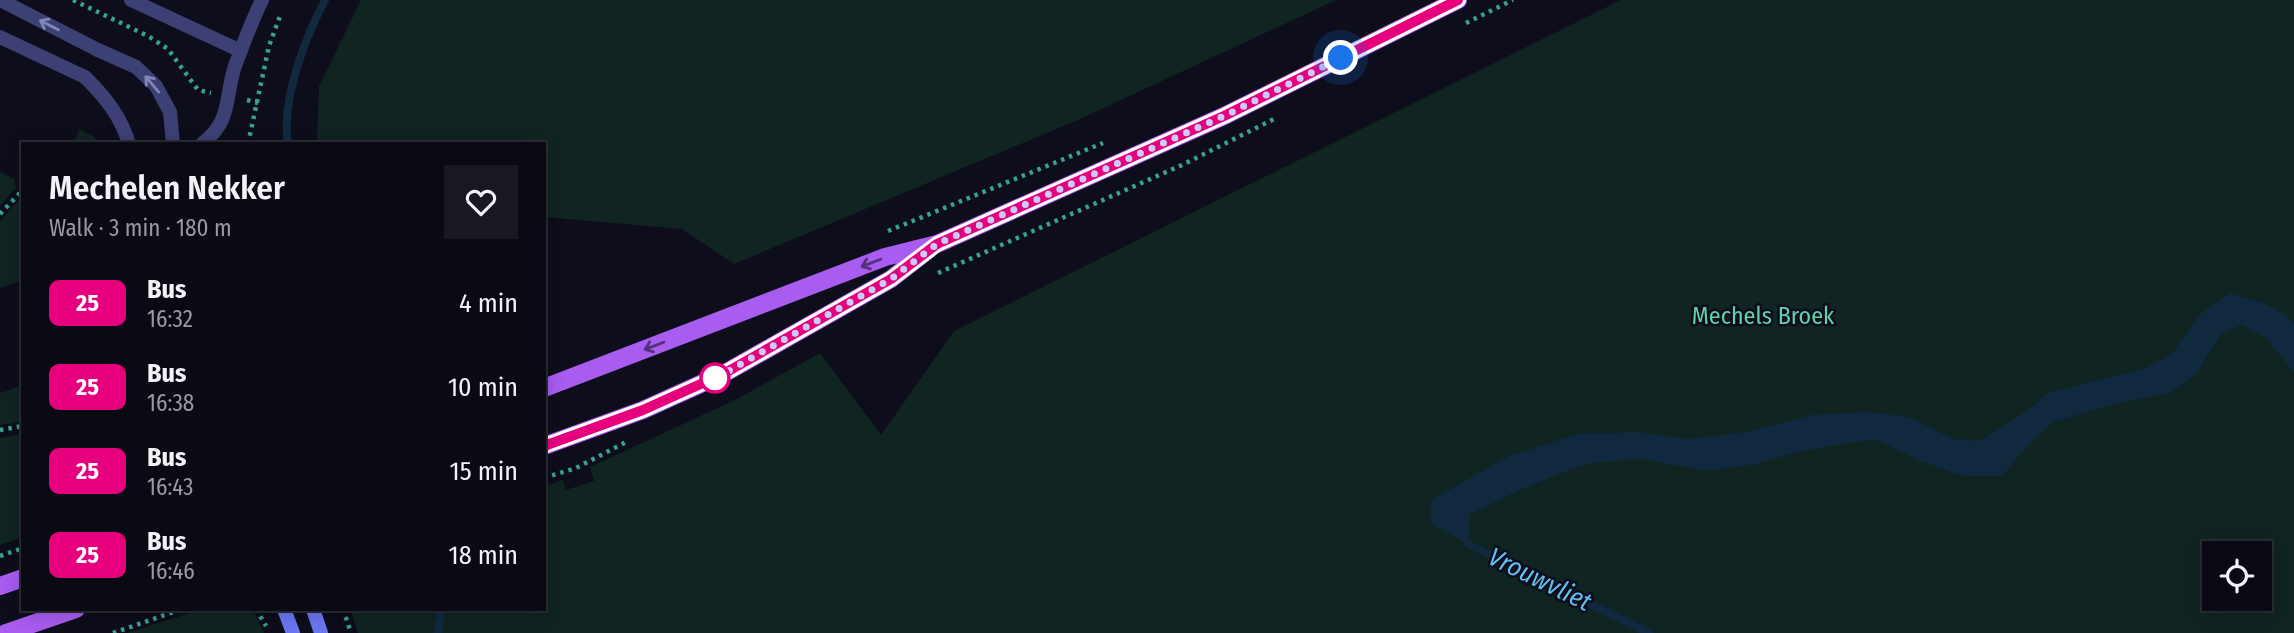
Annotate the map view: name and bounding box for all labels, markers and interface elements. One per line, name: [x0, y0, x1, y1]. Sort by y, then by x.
one-way arrow: [39, 18, 60, 32]
your location: [1323, 40, 1358, 75]
one-way arrow: [144, 75, 160, 93]
button: heart: [444, 165, 518, 239]
text: Mechelen Nekker: [49, 168, 285, 208]
text: Walk · 3 min · 180 m: [49, 214, 232, 242]
one-way arrow: [861, 257, 883, 270]
text: Bus: [147, 274, 186, 305]
text: 4 min: [459, 288, 518, 319]
text: 25: [76, 289, 99, 317]
park label: Mechels Broek: [1692, 302, 1835, 330]
text: 16:32: [147, 305, 193, 333]
one-way arrow: [644, 341, 666, 353]
text: Bus: [147, 358, 186, 389]
unlabelled marker: [700, 363, 730, 393]
text: 10 min: [448, 372, 518, 403]
text: 25: [76, 373, 99, 401]
text: 16:38: [147, 389, 194, 417]
text: Bus: [147, 442, 186, 473]
text: 15 min: [450, 456, 518, 487]
text: 25: [76, 457, 99, 485]
text: 16:43: [147, 473, 193, 501]
text: Bus: [147, 526, 186, 557]
text: 18 min: [449, 540, 518, 571]
text: 25: [76, 541, 99, 569]
water label: Vrouwvliet: [1483, 541, 1597, 618]
map controls: [2202, 541, 2272, 611]
button: locate: [2202, 541, 2272, 611]
text: 16:46: [147, 557, 195, 585]

